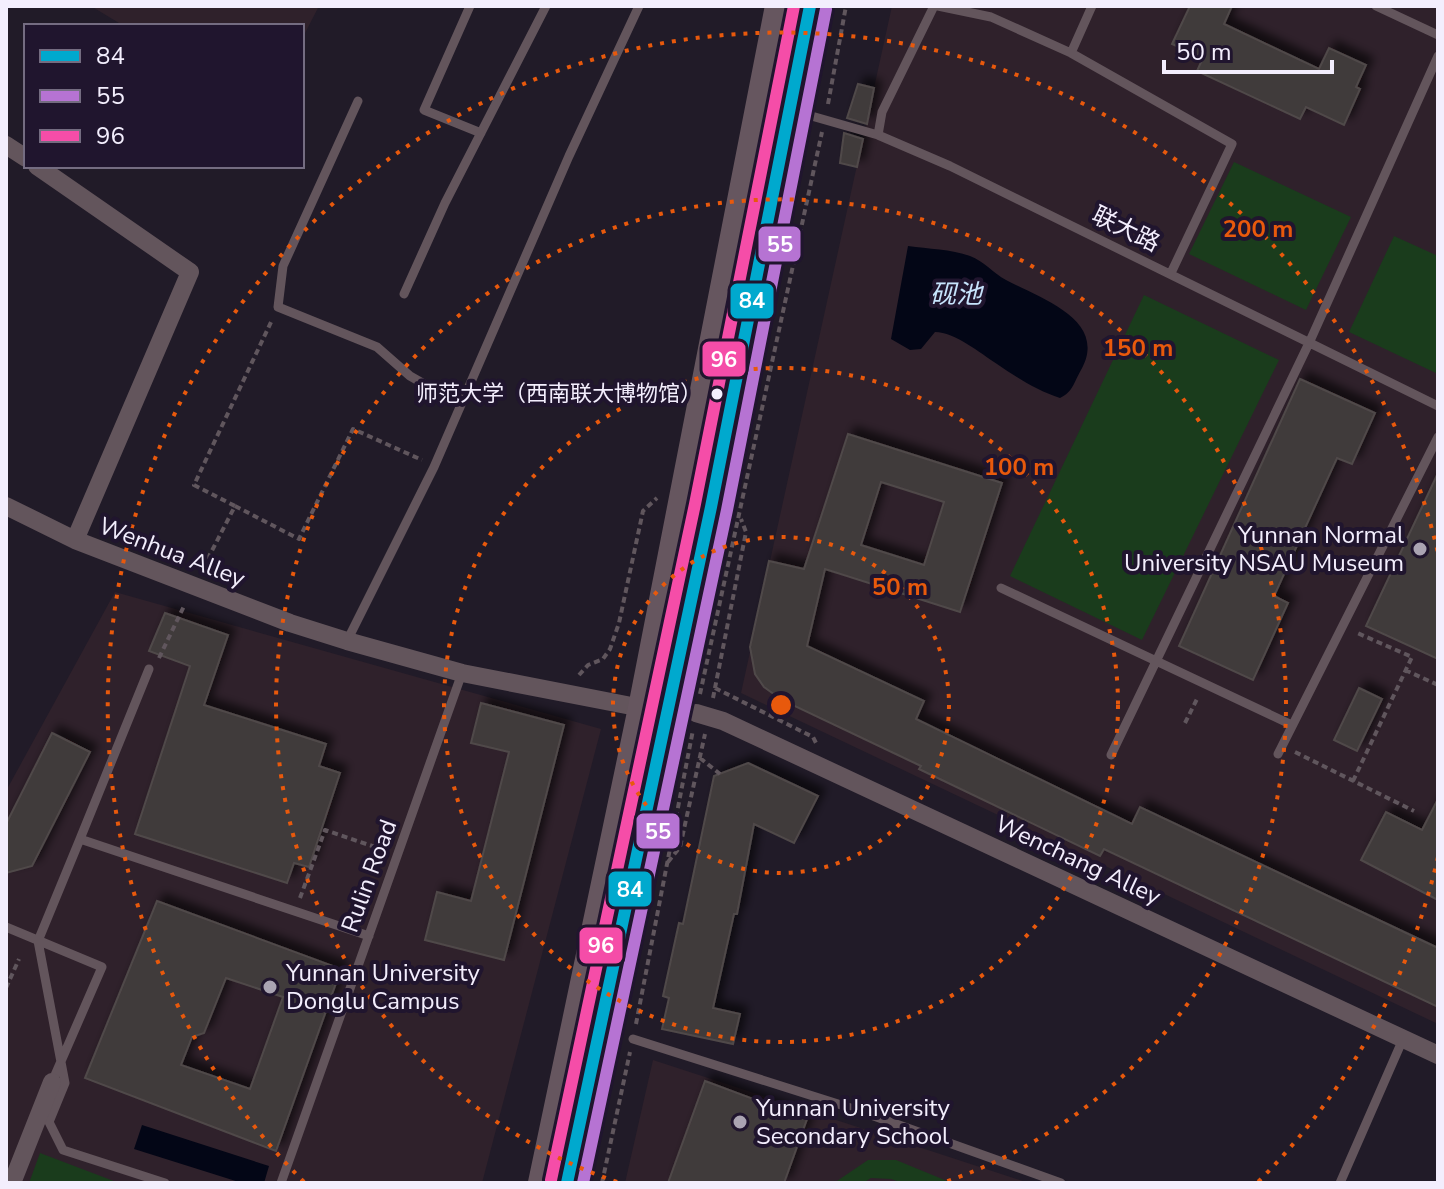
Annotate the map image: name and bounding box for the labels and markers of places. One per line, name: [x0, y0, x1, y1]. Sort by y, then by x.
place label: 师范大学（西南联大博物馆）: [416, 379, 702, 409]
marker: 师范大学（西南联大博物馆）: [709, 386, 725, 402]
place label: Yunnan Normal University NSAU Museum: [1124, 519, 1404, 579]
marker: Yunnan Normal University NSAU Museum: [1411, 540, 1429, 558]
centre of rings: [767, 691, 795, 719]
place label: Yunnan University Donglu Campus: [285, 957, 481, 1017]
marker: Yunnan University Donglu Campus: [261, 978, 279, 996]
place label: Yunnan University Secondary School: [755, 1092, 951, 1152]
marker: Yunnan University Secondary School: [731, 1113, 749, 1131]

